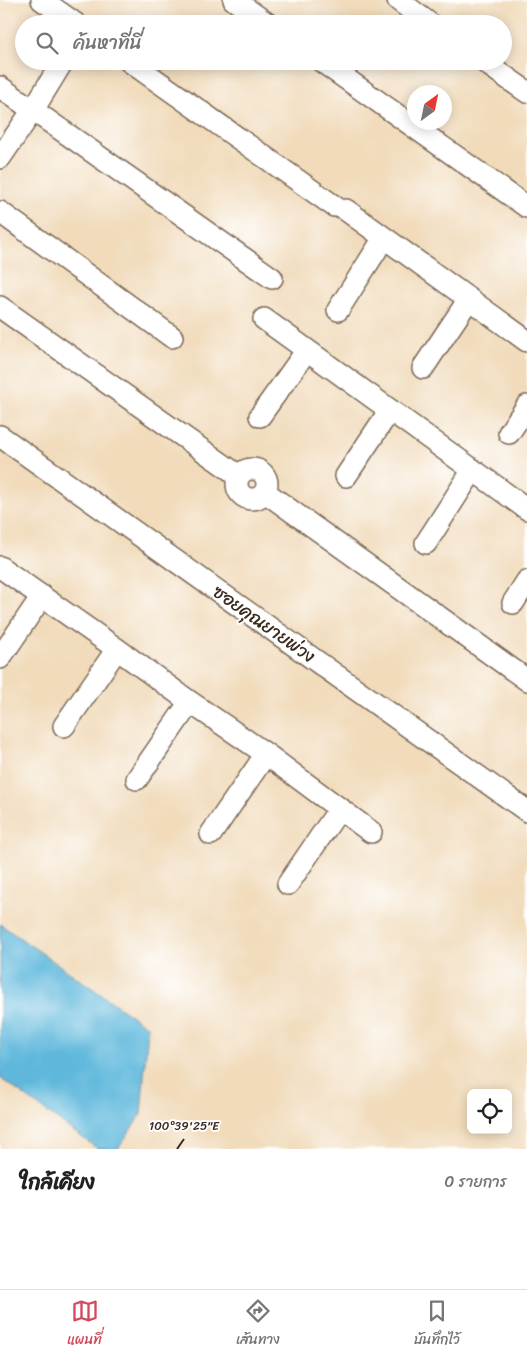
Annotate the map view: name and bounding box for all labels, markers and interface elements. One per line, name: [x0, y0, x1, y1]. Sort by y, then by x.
search box: [15, 15, 512, 70]
text: ค้นหาที่นี่: [73, 26, 142, 59]
icon: search: [33, 29, 61, 57]
north arrow: [407, 85, 452, 130]
street label: ซอยคุณยายพ่วง: [206, 577, 323, 672]
map controls: [467, 1089, 512, 1134]
button: locate: [467, 1089, 512, 1134]
text: 100°39'25"E: [149, 1115, 220, 1137]
text: ใกล้เคียง: [20, 1163, 95, 1201]
text: 0 รายการ: [444, 1167, 507, 1196]
tab: แผนที่: [67, 1297, 102, 1352]
tab: เส้นทาง: [236, 1297, 280, 1352]
tab: บันทึกไว้: [414, 1297, 460, 1352]

